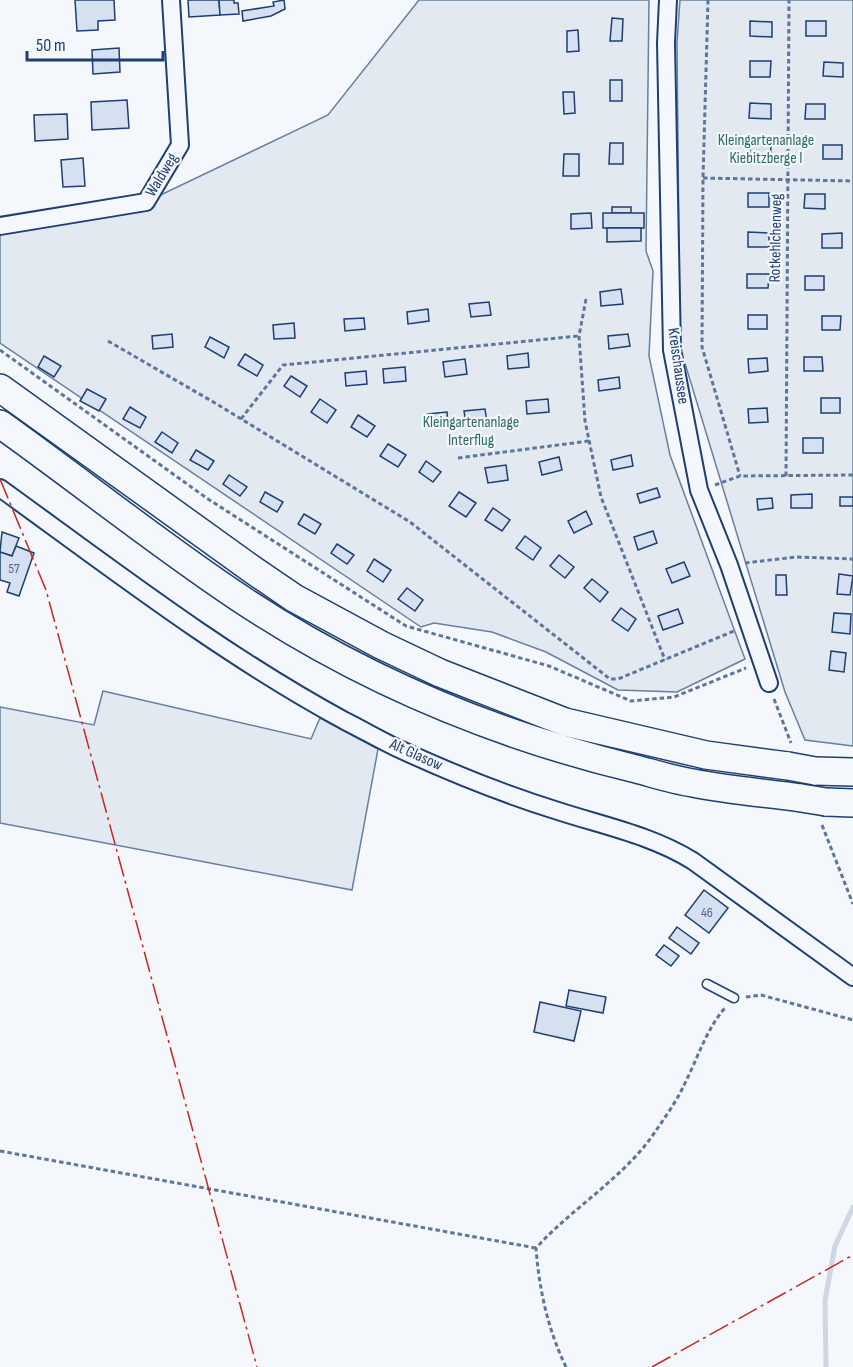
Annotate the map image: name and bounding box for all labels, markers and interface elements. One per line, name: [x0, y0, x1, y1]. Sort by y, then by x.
scale bar: [27, 24, 164, 62]
text: 50 m: [36, 35, 66, 56]
park label: Kleingartenanlage Kiebitzberge I: [718, 131, 814, 168]
street label: Waldweg: [142, 150, 182, 200]
street label: Rotkehlchenweg: [766, 193, 786, 283]
street label: Kreischaussee: [663, 327, 693, 405]
park label: Kleingartenanlage Interflug: [423, 413, 519, 450]
house number: 57: [8, 560, 20, 577]
street label: Alt Glasow: [386, 735, 445, 775]
house number: 46: [701, 904, 713, 921]

